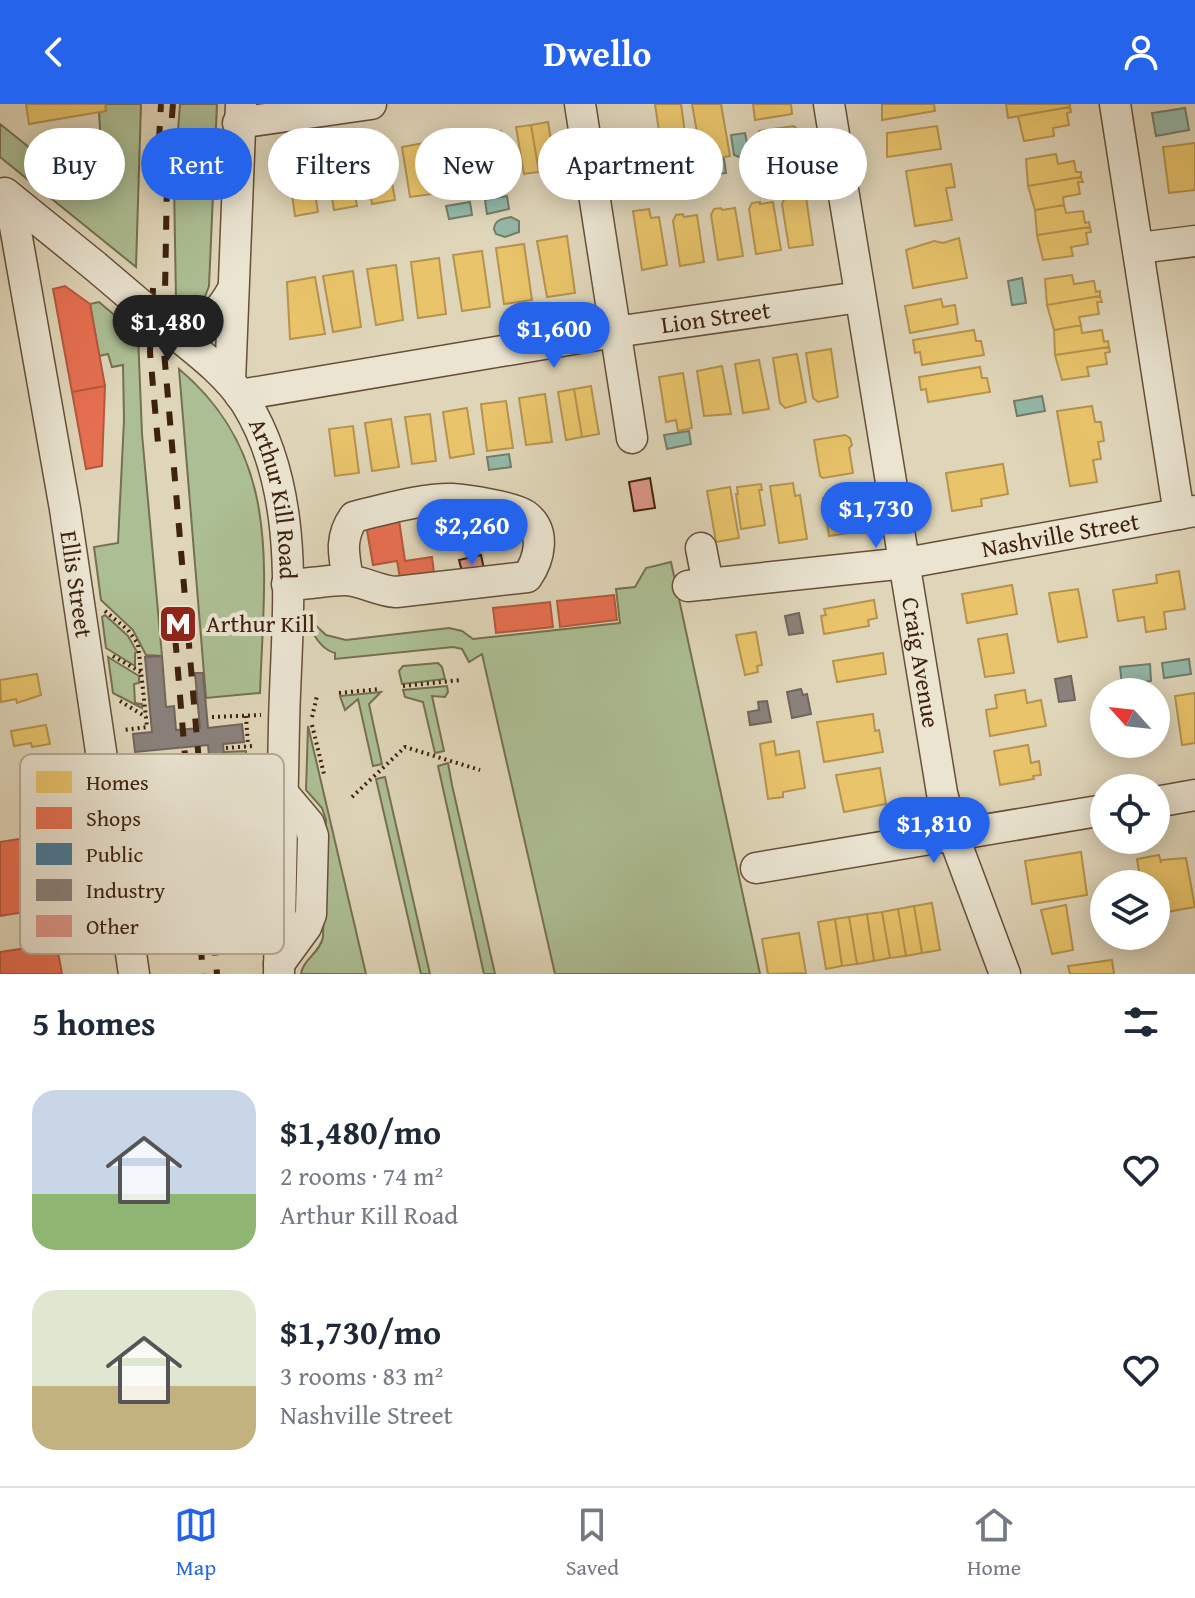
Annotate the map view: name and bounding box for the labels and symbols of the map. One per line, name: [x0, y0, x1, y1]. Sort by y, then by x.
street label: Lion Street: [659, 292, 773, 342]
pin: $1,480: [103, 295, 233, 363]
pin: $1,600: [489, 302, 619, 370]
street label: Arthur Kill Road: [240, 412, 306, 580]
pin: $1,730: [811, 482, 941, 550]
pin: $2,260: [407, 499, 537, 567]
street label: Nashville Street: [979, 503, 1142, 566]
street label: Ellis Street: [51, 528, 102, 641]
street label: Craig Avenue: [893, 595, 949, 730]
metro station icon: Arthur Kill: [157, 603, 199, 645]
place label: Arthur Kill: [206, 606, 315, 641]
north arrow: [1090, 678, 1170, 758]
legend: [20, 754, 284, 954]
text: Homes: [86, 766, 149, 798]
pin: $1,810: [869, 797, 999, 865]
text: Shops: [86, 802, 141, 834]
text: Public: [86, 838, 143, 870]
text: Industry: [86, 874, 165, 906]
text: Other: [86, 910, 139, 942]

